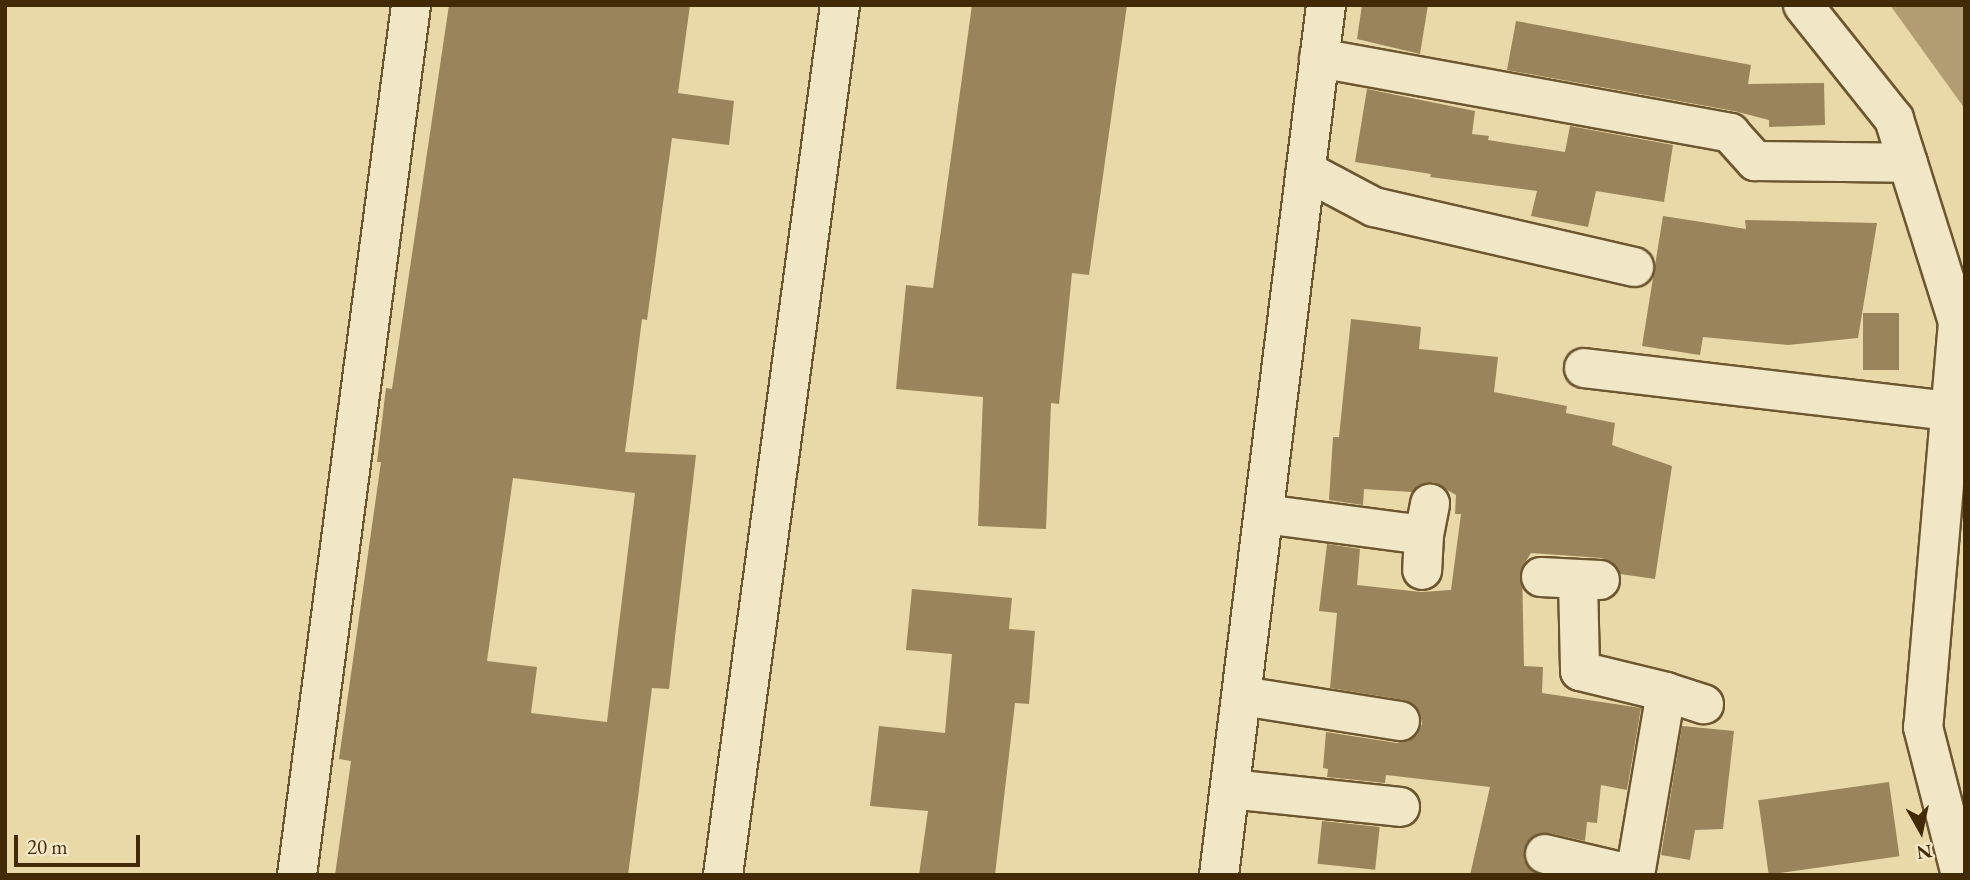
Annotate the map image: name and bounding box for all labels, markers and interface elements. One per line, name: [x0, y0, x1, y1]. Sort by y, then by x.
north arrow: [1886, 796, 1956, 866]
scale bar: [18, 820, 144, 864]
text: 20 m: [27, 833, 68, 860]
text: N: [1915, 839, 1934, 866]

